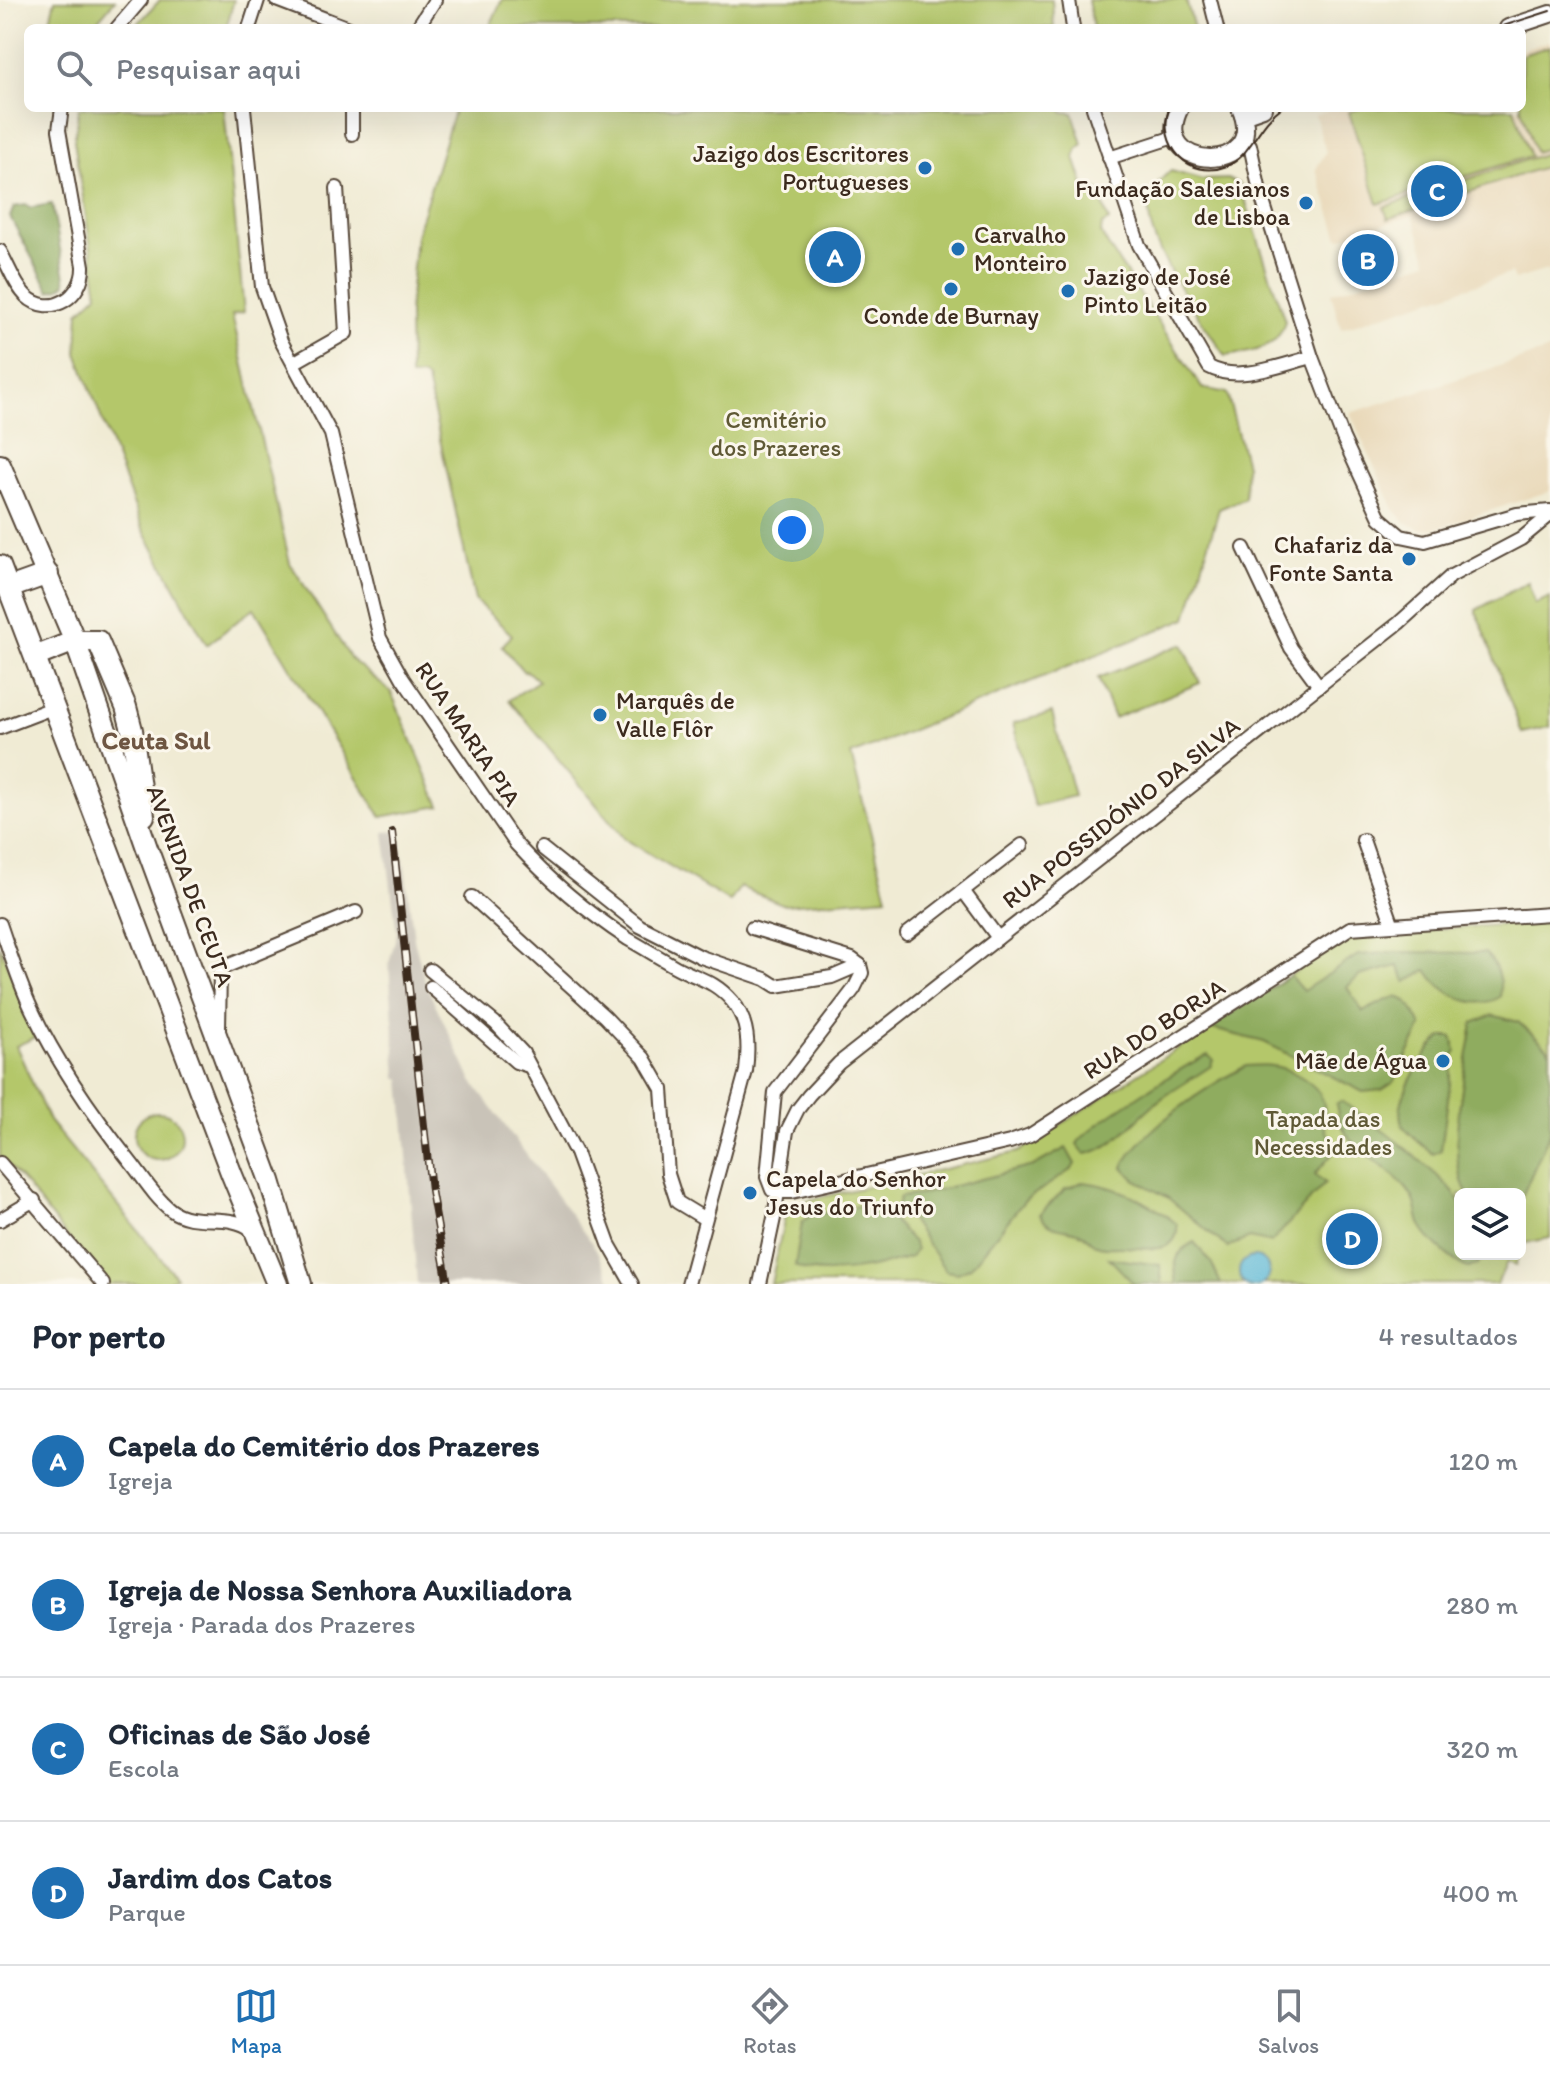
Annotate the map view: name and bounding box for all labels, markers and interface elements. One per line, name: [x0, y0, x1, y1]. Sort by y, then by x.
search box: [24, 24, 1526, 112]
icon: search: [52, 46, 96, 90]
text: Pesquisar aqui: [116, 50, 301, 87]
place label: Jazigo dos Escritores Portugueses: [693, 139, 909, 196]
marker: Jazigo dos Escritores Portugueses: [916, 159, 934, 177]
pin: C: [1411, 161, 1463, 221]
place label: Fundação Salesianos de Lisboa: [1075, 174, 1290, 231]
marker: Fundação Salesianos de Lisboa: [1297, 194, 1315, 212]
place label: Carvalho Monteiro: [974, 220, 1067, 277]
pin: A: [809, 227, 861, 287]
pin: B: [1342, 230, 1394, 290]
marker: Carvalho Monteiro: [949, 240, 967, 258]
place label: Jazigo de José Pinto Leitão: [1084, 262, 1231, 319]
marker: Conde de Burnay: [942, 280, 960, 298]
marker: Jazigo de José Pinto Leitão: [1059, 282, 1077, 300]
place label: Conde de Burnay: [863, 301, 1039, 330]
park label: Cemitério dos Prazeres: [711, 405, 841, 462]
your location: [772, 510, 812, 550]
place label: Chafariz da Fonte Santa: [1269, 530, 1393, 587]
marker: Chafariz da Fonte Santa: [1400, 550, 1418, 568]
street label: RUA MARIA PIA: [409, 656, 528, 812]
place label: Marquês de Valle Flôr: [616, 686, 735, 743]
marker: Marquês de Valle Flôr: [591, 706, 609, 724]
street label: RUA POSSIDÓNIO DA SILVA: [996, 711, 1245, 914]
district label: Ceuta Sul: [102, 724, 211, 756]
street label: AVENIDA DE CEUTA: [141, 781, 240, 990]
street label: RUA DO BORJA: [1077, 972, 1230, 1085]
place label: Mãe de Água: [1295, 1046, 1427, 1075]
marker: Mãe de Água: [1434, 1052, 1452, 1070]
park label: Tapada das Necessidades: [1254, 1104, 1392, 1161]
place label: Capela do Senhor Jesus do Triunfo: [766, 1164, 946, 1221]
marker: Capela do Senhor Jesus do Triunfo: [741, 1184, 759, 1202]
map controls: [1454, 1188, 1526, 1260]
button: layers: [1454, 1188, 1526, 1260]
pin: D: [1326, 1209, 1378, 1269]
text: Por perto: [32, 1316, 165, 1357]
text: 4 resultados: [1378, 1320, 1518, 1352]
text: Capela do Cemitério dos Prazeres: [108, 1427, 540, 1464]
text: A: [50, 1445, 66, 1477]
text: 120 m: [1449, 1445, 1518, 1477]
text: Igreja: [108, 1464, 172, 1496]
text: Igreja de Nossa Senhora Auxiliadora: [108, 1571, 572, 1608]
text: B: [50, 1589, 66, 1621]
text: 280 m: [1446, 1589, 1518, 1621]
text: Igreja · Parada dos Prazeres: [108, 1608, 416, 1640]
text: Oficinas de São José: [108, 1715, 371, 1752]
text: C: [50, 1733, 66, 1765]
text: 320 m: [1446, 1733, 1518, 1765]
text: Escola: [108, 1752, 179, 1784]
text: Jardim dos Catos: [108, 1859, 332, 1896]
text: D: [49, 1877, 67, 1909]
text: 400 m: [1443, 1877, 1518, 1909]
text: Parque: [108, 1896, 186, 1928]
tab: Mapa: [231, 1984, 282, 2059]
tab: Rotas: [743, 1984, 797, 2059]
tab: Salvos: [1258, 1984, 1319, 2059]

